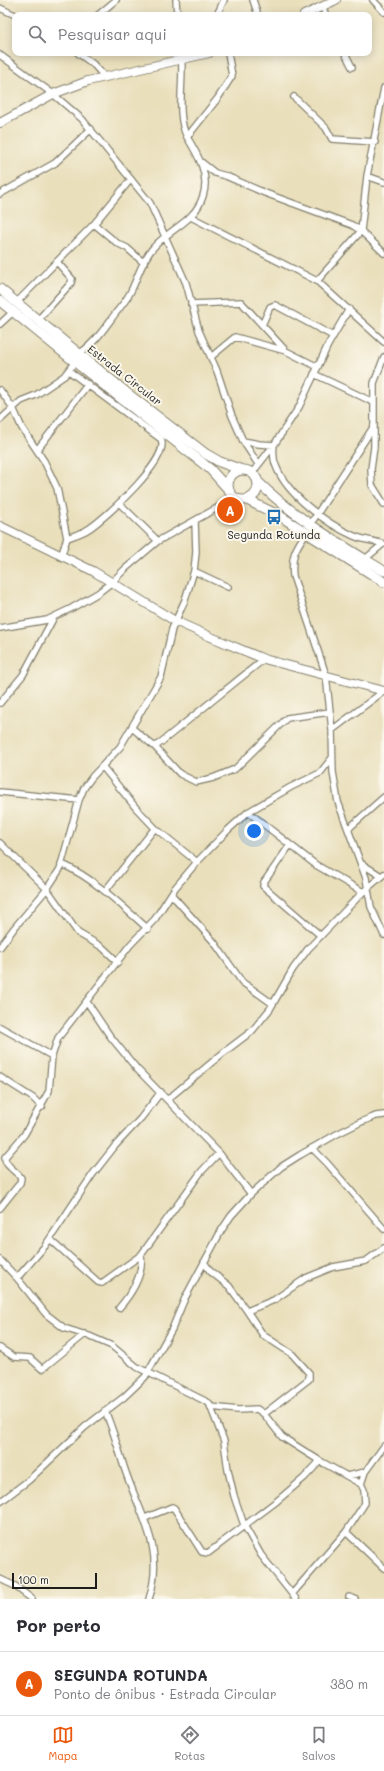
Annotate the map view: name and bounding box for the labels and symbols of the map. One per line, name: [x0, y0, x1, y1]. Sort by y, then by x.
street label: Estrada Circular: [85, 341, 165, 409]
pin: A: [217, 495, 243, 525]
bus stop icon: Segunda Rotunda: [265, 508, 283, 526]
place label: Segunda Rotunda: [227, 527, 321, 542]
your location: [244, 821, 264, 841]
scale bar: [12, 1571, 97, 1590]

